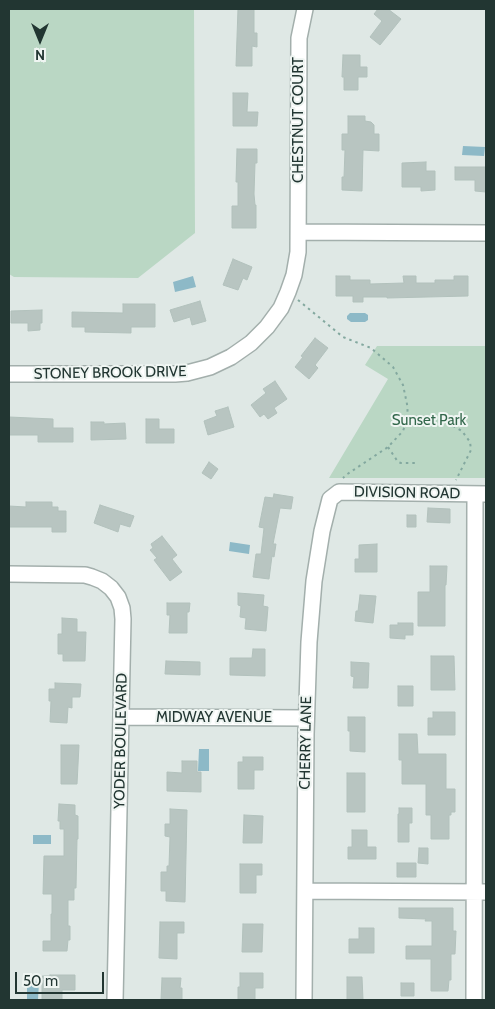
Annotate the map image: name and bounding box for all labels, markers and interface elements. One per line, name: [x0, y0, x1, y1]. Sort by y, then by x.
north arrow: [15, 15, 65, 65]
text: N: [35, 46, 45, 64]
street label: CHESTNUT COURT: [290, 57, 308, 183]
street label: STONEY BROOK DRIVE: [33, 363, 187, 383]
park label: Sunset Park: [392, 412, 466, 430]
street label: DIVISION ROAD: [354, 483, 460, 503]
street label: YODER BOULEVARD: [111, 673, 131, 809]
street label: CHERRY LANE: [296, 696, 316, 790]
street label: MIDWAY AVENUE: [156, 709, 272, 727]
scale bar: [18, 962, 106, 994]
text: 50 m: [23, 972, 58, 990]

